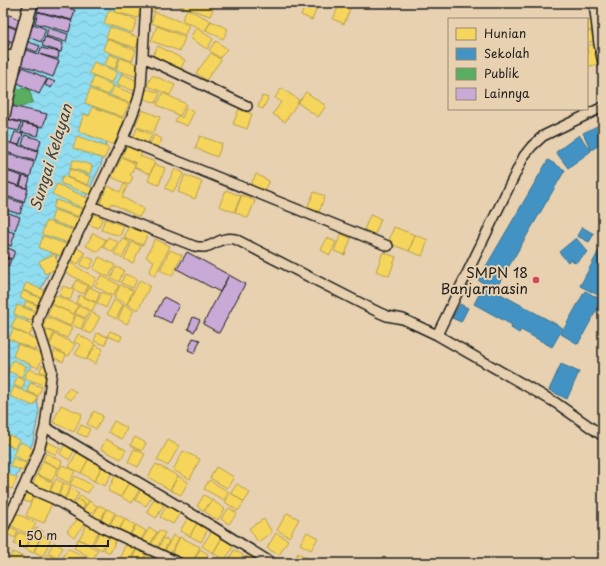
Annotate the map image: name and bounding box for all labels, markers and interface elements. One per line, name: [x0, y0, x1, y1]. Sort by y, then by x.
legend: [448, 18, 588, 110]
text: Hunian: [484, 24, 526, 42]
text: Sekolah: [484, 44, 529, 62]
text: Publik: [484, 64, 519, 82]
text: Lainnya: [484, 84, 530, 102]
water label: Sungai Kelayan: [23, 100, 77, 213]
place label: SMPN 18 Banjarmasin: [440, 262, 528, 299]
marker: SMPN 18 Banjarmasin: [531, 275, 541, 285]
scale bar: [20, 522, 108, 548]
text: 50 m: [26, 526, 57, 544]

